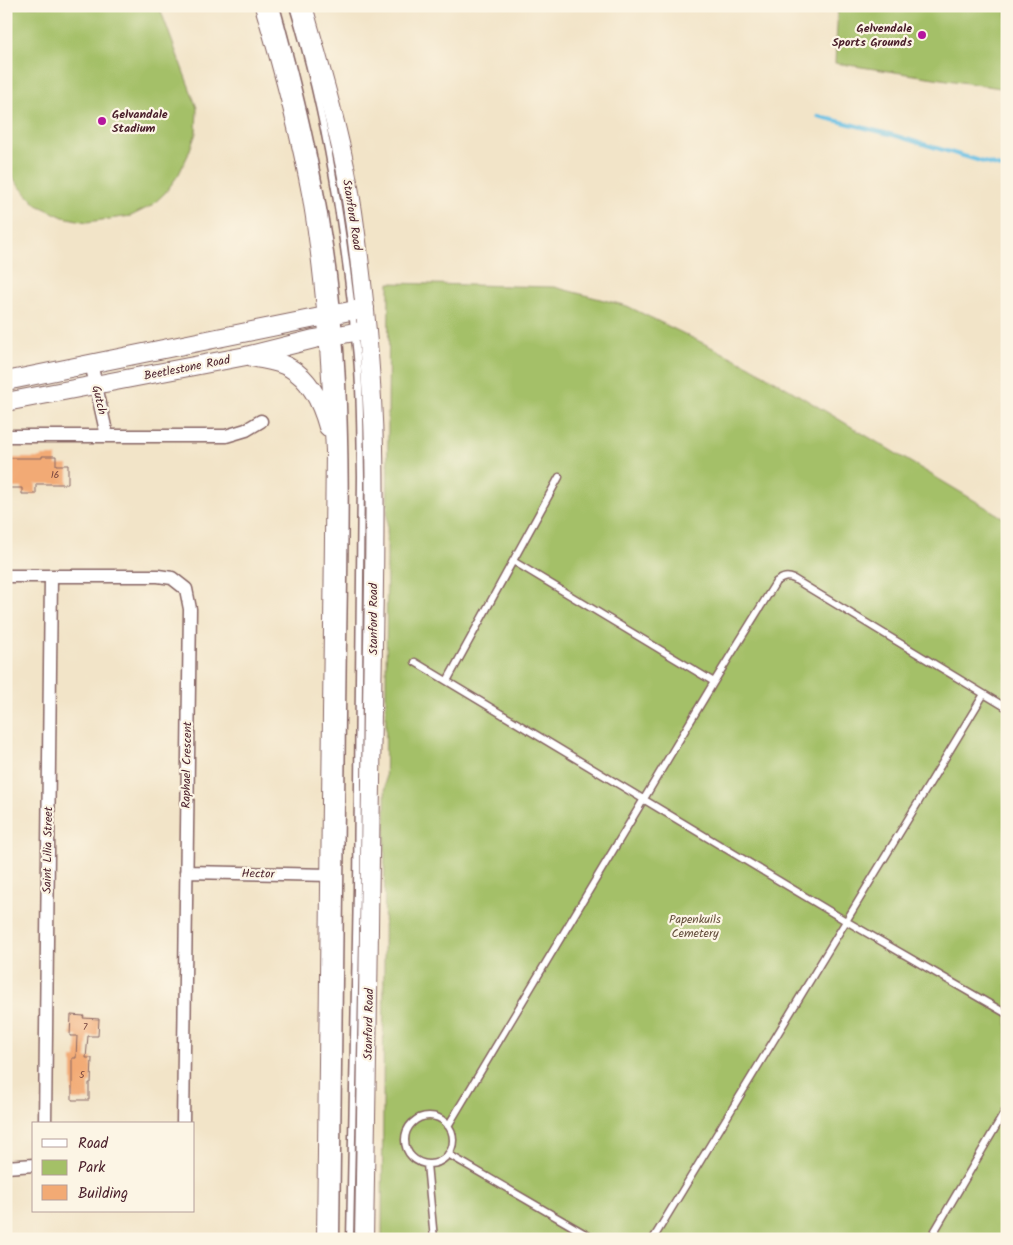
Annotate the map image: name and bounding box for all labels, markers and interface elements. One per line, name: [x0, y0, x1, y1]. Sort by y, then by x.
place label: Gelvendale Sports Grounds: [832, 19, 912, 52]
marker: Gelvendale Sports Grounds: [916, 29, 928, 41]
place label: Gelvandale Stadium: [112, 105, 168, 138]
marker: Gelvandale Stadium: [96, 115, 108, 127]
street label: Stanford Road: [337, 178, 367, 253]
street label: Beetlestone Road: [142, 350, 233, 386]
street label: Gutch: [86, 383, 112, 417]
house number: 16: [51, 467, 59, 483]
street label: Stanford Road: [364, 582, 383, 655]
street label: Raphael Crescent: [177, 721, 197, 809]
street label: Saint Lilia Street: [38, 806, 58, 894]
street label: Hector: [241, 864, 276, 884]
park label: Papenkuils Cemetery: [669, 910, 721, 943]
street label: Stanford Road: [359, 987, 379, 1060]
house number: 7: [83, 1019, 88, 1035]
house number: 5: [79, 1067, 85, 1083]
legend: [32, 1122, 195, 1212]
text: Road: [78, 1132, 109, 1156]
text: Park: [78, 1156, 106, 1180]
text: Building: [78, 1182, 128, 1206]

